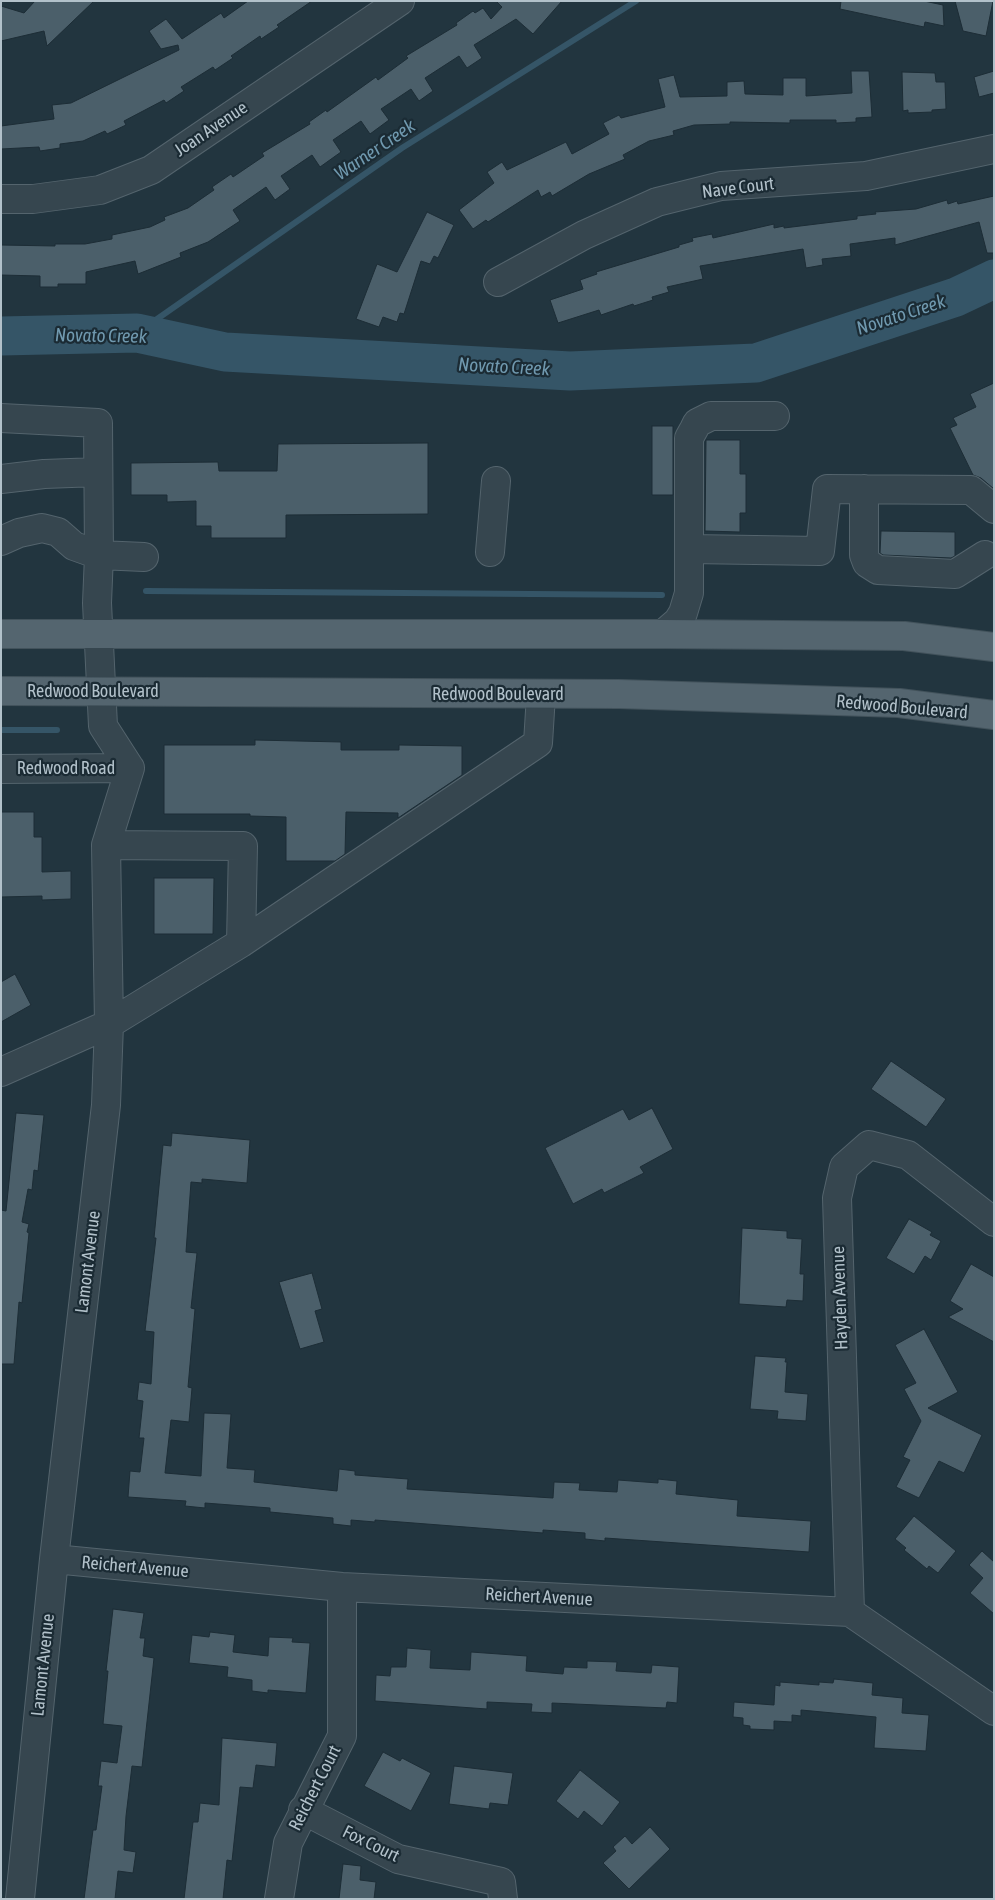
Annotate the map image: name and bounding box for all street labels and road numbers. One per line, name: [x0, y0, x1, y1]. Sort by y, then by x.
street label: Joan Avenue: [170, 97, 252, 161]
street label: Nave Court: [701, 173, 775, 203]
street label: Redwood Boulevard: [27, 680, 159, 702]
street label: Redwood Boulevard: [432, 683, 564, 705]
street label: Redwood Boulevard: [835, 690, 969, 724]
street label: Redwood Road: [17, 757, 115, 779]
street label: Lamont Avenue: [71, 1210, 105, 1314]
street label: Hayden Avenue: [827, 1246, 853, 1350]
street label: Reichert Avenue: [81, 1552, 189, 1582]
street label: Reichert Avenue: [485, 1583, 593, 1611]
street label: Lamont Avenue: [27, 1613, 59, 1717]
street label: Reichert Court: [284, 1742, 346, 1834]
street label: Fox Court: [339, 1821, 403, 1867]

